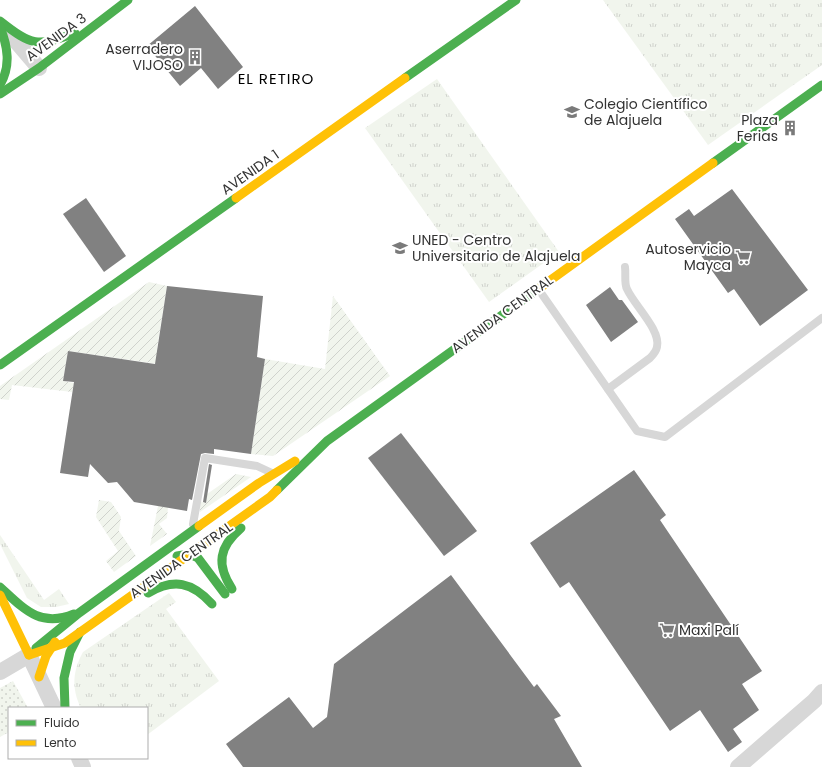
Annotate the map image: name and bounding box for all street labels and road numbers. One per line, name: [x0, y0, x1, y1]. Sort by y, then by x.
street label: AVENIDA 3: [22, 8, 90, 66]
street label: AVENIDA 1: [217, 145, 283, 199]
street label: AVENIDA CENTRAL: [447, 270, 557, 358]
street label: AVENIDA CENTRAL: [125, 517, 237, 603]

